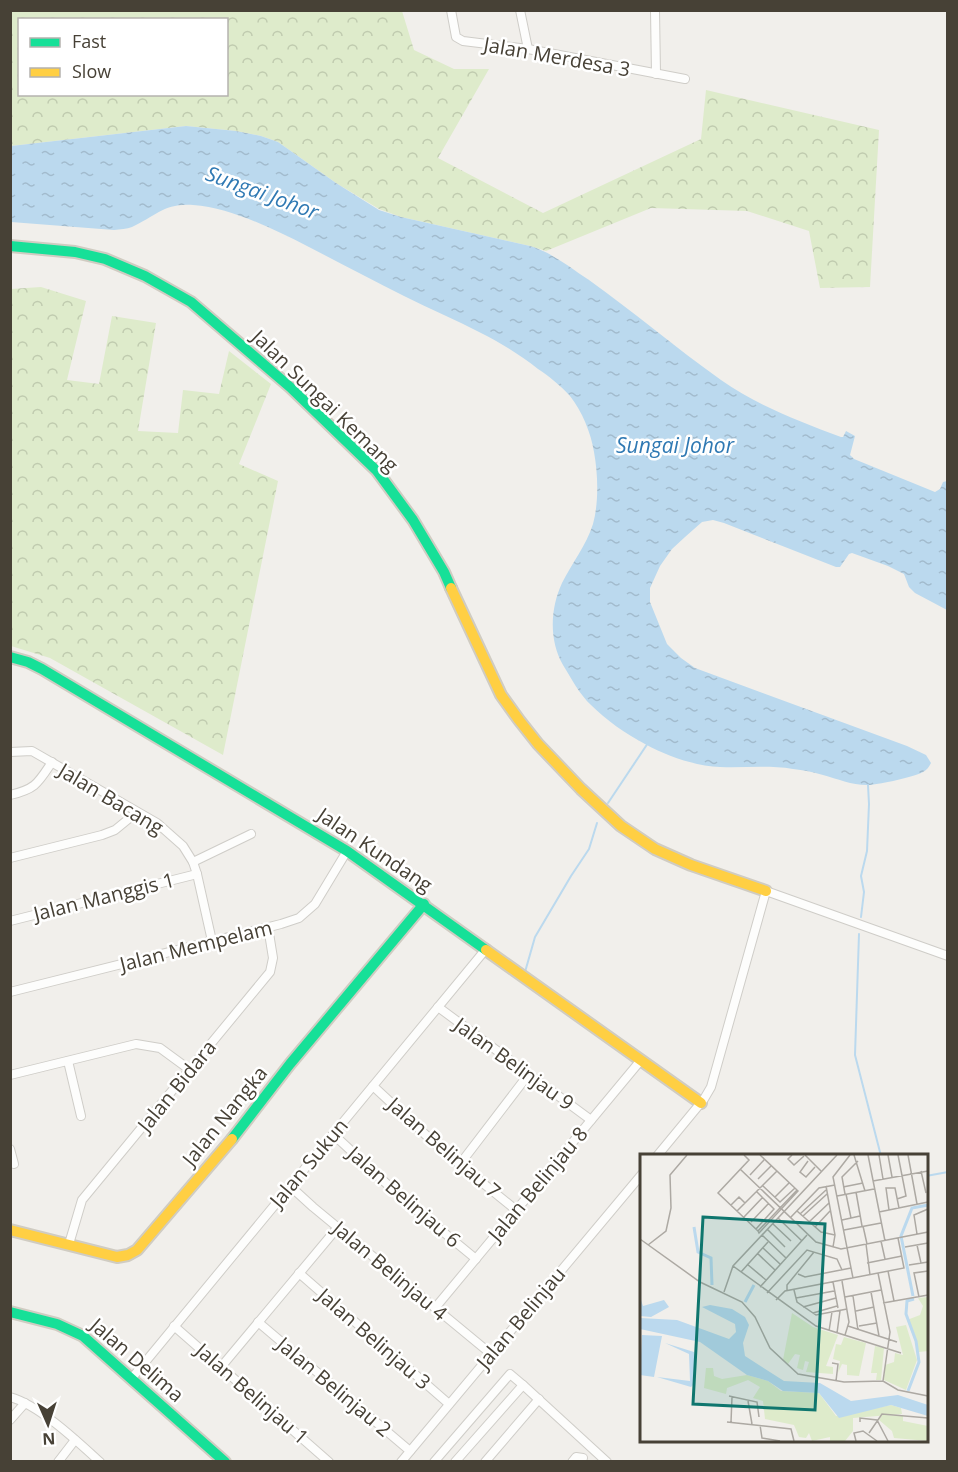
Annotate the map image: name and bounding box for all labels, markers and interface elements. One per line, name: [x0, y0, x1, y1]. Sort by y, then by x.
legend: [18, 18, 228, 96]
text: Fast: [72, 29, 106, 53]
street label: Jalan Merdesa 3: [480, 30, 632, 83]
text: Slow: [72, 59, 111, 83]
water label: Sungai Johor: [202, 159, 323, 226]
street label: Jalan Sungai Kemang: [245, 322, 405, 478]
water label: Sungai Johor: [616, 431, 735, 459]
street label: Jalan Bacang: [52, 756, 169, 841]
street label: Jalan Kundang: [311, 800, 438, 898]
street label: Jalan Manggis 1: [29, 866, 177, 928]
street label: Jalan Mempelam: [115, 914, 275, 978]
street label: Jalan Belinjau 9: [447, 1010, 580, 1116]
street label: Jalan Bidara: [130, 1034, 222, 1139]
street label: Jalan Nangka: [175, 1060, 273, 1173]
street label: Jalan Belinjau 7: [380, 1090, 507, 1204]
street label: Jalan Sukun: [262, 1112, 354, 1214]
street label: Jalan Belinjau 8: [480, 1121, 593, 1248]
street label: Jalan Belinjau 6: [340, 1139, 467, 1253]
inset map: [640, 1154, 928, 1442]
street label: Jalan Belinjau 4: [326, 1213, 454, 1327]
street label: Jalan Belinjau: [469, 1261, 571, 1376]
street label: Jalan Belinjau 3: [310, 1281, 437, 1395]
street label: Jalan Delima: [83, 1310, 190, 1408]
street label: Jalan Belinjau 2: [270, 1329, 397, 1442]
street label: Jalan Belinjau 1: [188, 1336, 315, 1450]
north arrow: [18, 1394, 78, 1454]
text: N: [42, 1428, 56, 1450]

